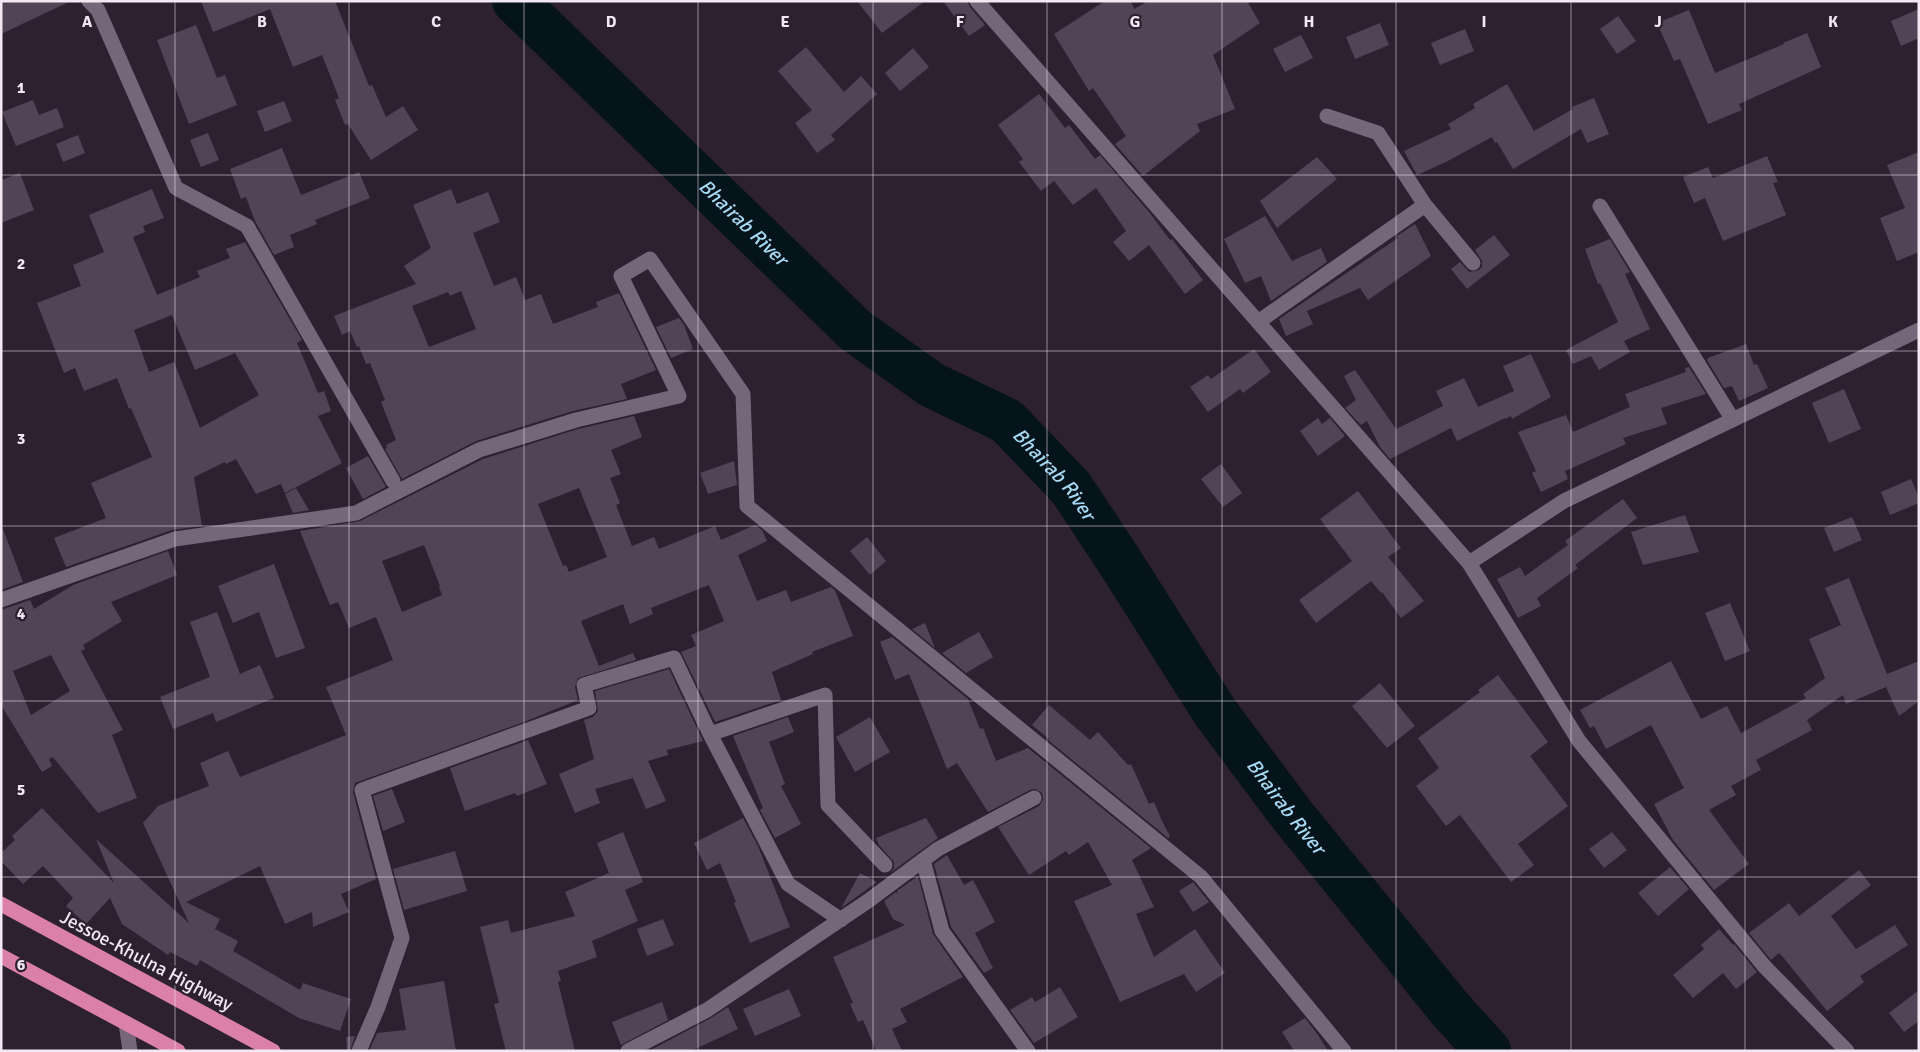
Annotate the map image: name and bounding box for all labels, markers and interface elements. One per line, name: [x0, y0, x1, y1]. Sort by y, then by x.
text: A: [82, 12, 93, 32]
text: B: [257, 12, 267, 32]
text: C: [431, 12, 441, 32]
text: D: [606, 12, 617, 32]
text: E: [780, 12, 790, 32]
text: F: [956, 12, 965, 32]
text: G: [1130, 12, 1140, 32]
text: H: [1304, 12, 1314, 32]
text: I: [1481, 12, 1487, 32]
text: J: [1654, 12, 1662, 32]
text: K: [1828, 12, 1838, 32]
text: 1: [17, 78, 26, 98]
water label: Bhairab River: [693, 174, 795, 273]
text: 2: [17, 254, 25, 274]
water label: Bhairab River: [1007, 423, 1102, 527]
text: 3: [17, 429, 25, 449]
text: 4: [17, 604, 26, 624]
water label: Bhairab River: [1241, 754, 1332, 861]
text: 5: [17, 780, 25, 800]
street label: Jessoe-Khulna Highway: [56, 905, 237, 1017]
text: 6: [17, 955, 26, 975]

